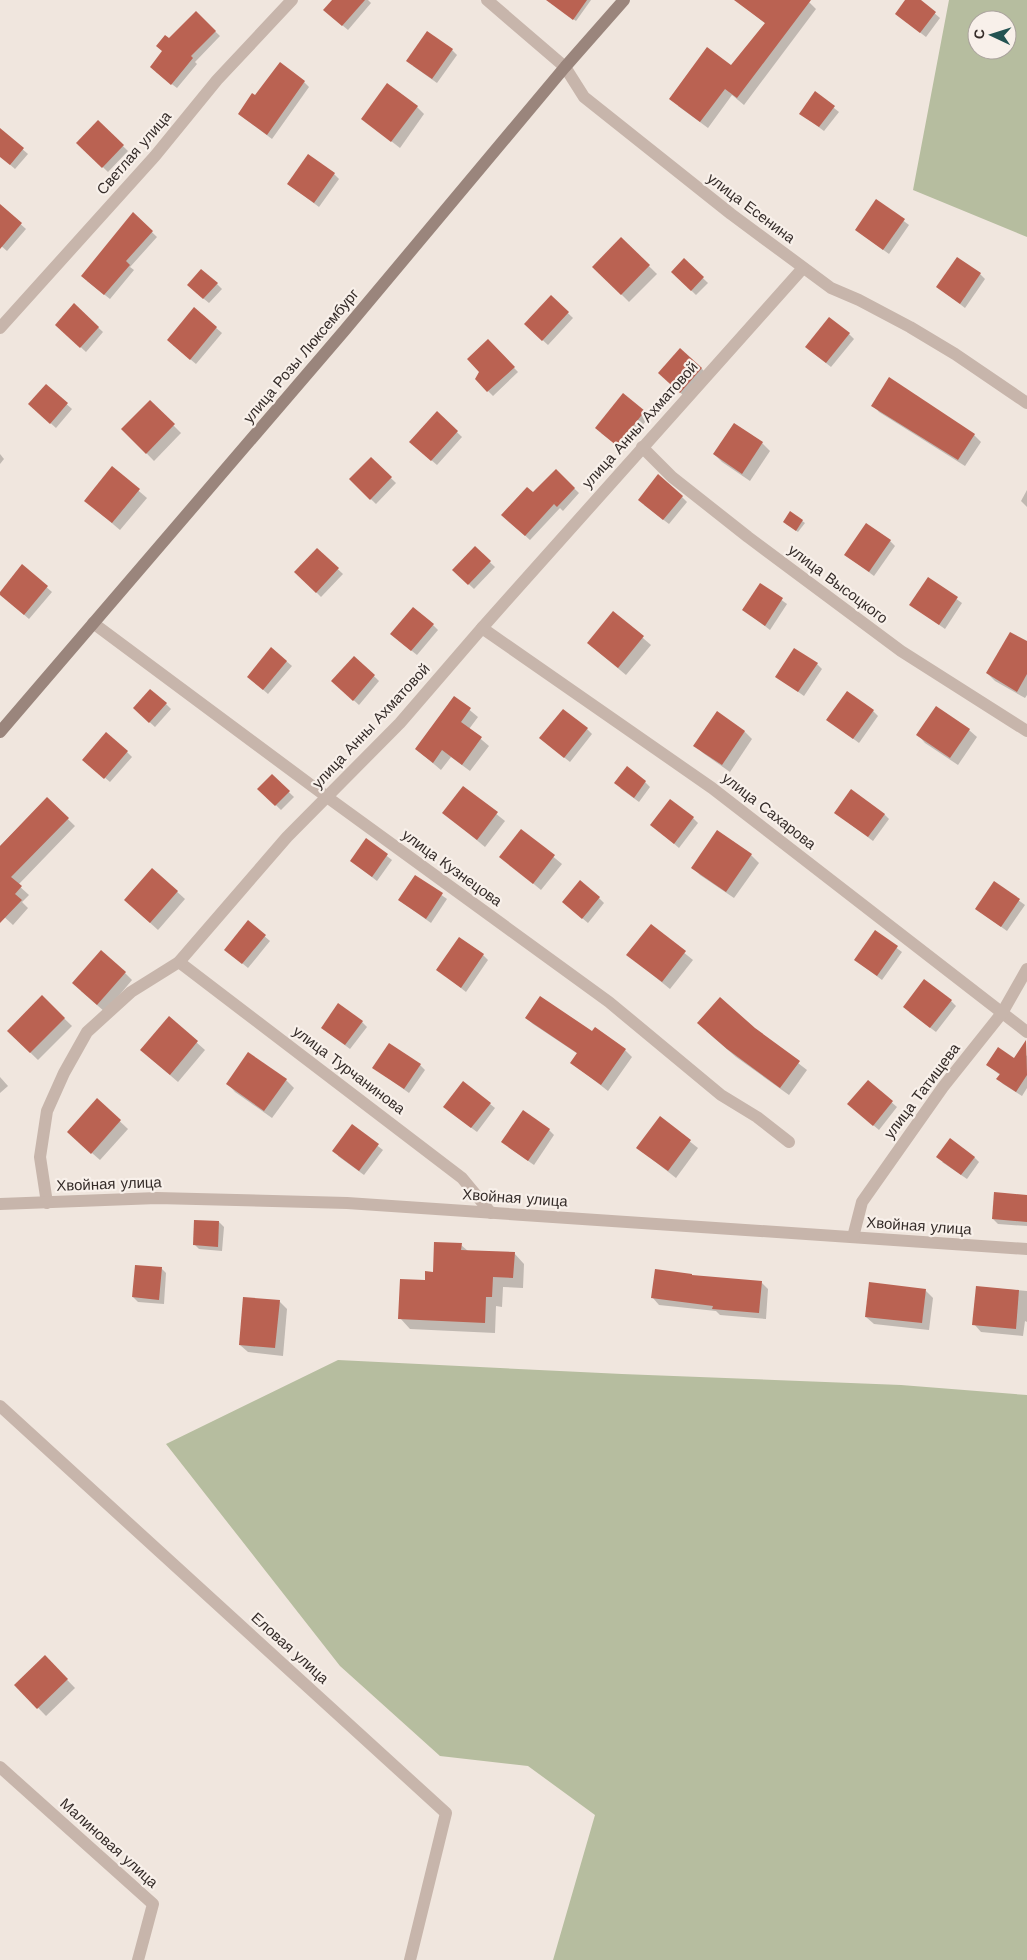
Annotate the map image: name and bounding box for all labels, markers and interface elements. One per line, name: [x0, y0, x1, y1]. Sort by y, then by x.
north arrow: [967, 10, 1017, 60]
text: С: [971, 28, 987, 40]
street label: Светлая улица: [93, 107, 176, 198]
street label: улица Есенина: [704, 169, 799, 247]
street label: улица Розы Люксембург: [240, 285, 363, 427]
street label: улица Анны Ахматовой: [578, 358, 702, 492]
street label: улица Высоцкого: [785, 541, 891, 627]
street label: улица Анны Ахматовой: [308, 660, 434, 792]
street label: улица Сахарова: [718, 769, 820, 854]
street label: улица Кузнецова: [399, 826, 506, 911]
street label: улица Турчанинова: [289, 1022, 409, 1118]
street label: улица Татищева: [880, 1039, 964, 1142]
street label: Хвойная улица: [56, 1173, 163, 1195]
street label: Хвойная улица: [462, 1185, 569, 1211]
street label: Хвойная улица: [866, 1213, 973, 1239]
street label: Еловая улица: [248, 1609, 333, 1688]
street label: Малиновая улица: [56, 1794, 162, 1892]

